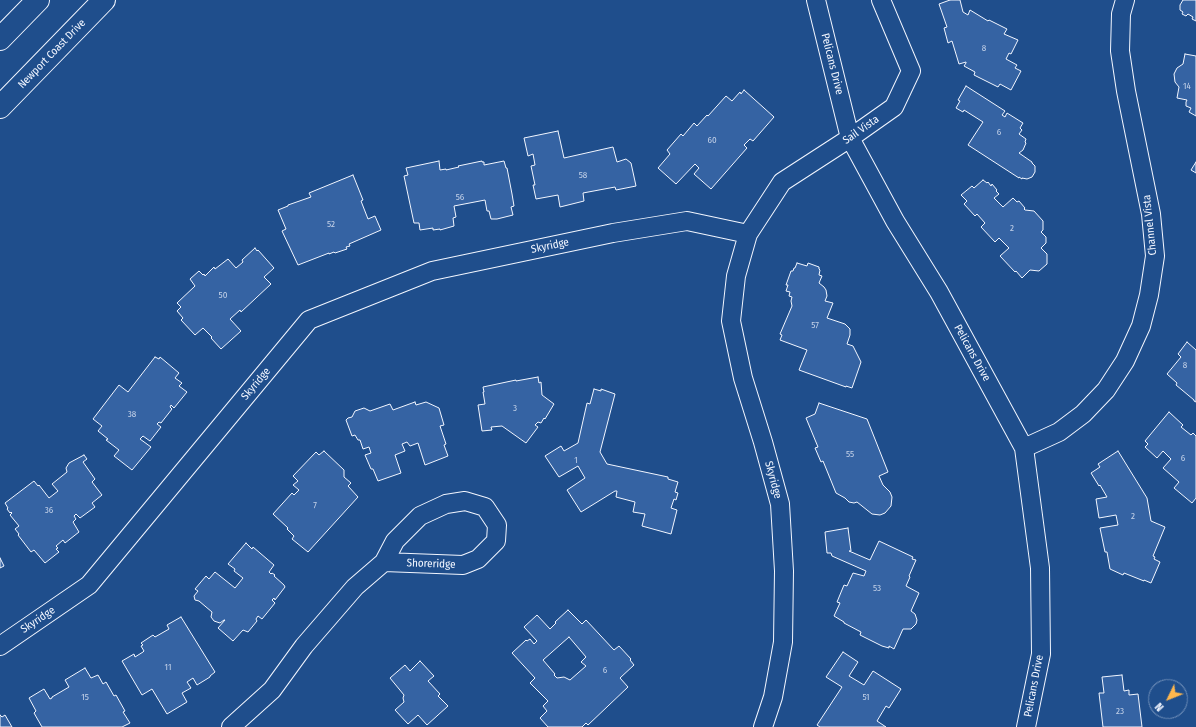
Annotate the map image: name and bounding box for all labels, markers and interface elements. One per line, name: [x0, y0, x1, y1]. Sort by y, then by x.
street label: Newport Coast Drive: [15, 17, 89, 91]
street label: Pelicans Drive: [818, 32, 846, 96]
house number: 8: [982, 43, 986, 53]
house number: 14: [1183, 81, 1191, 91]
street label: Sail Vista: [840, 113, 882, 147]
house number: 6: [997, 127, 1001, 137]
house number: 60: [707, 135, 717, 145]
house number: 58: [579, 170, 587, 180]
house number: 56: [456, 192, 464, 202]
street label: Channel Vista: [1140, 194, 1160, 256]
house number: 52: [327, 219, 335, 229]
house number: 2: [1010, 223, 1014, 233]
street label: Skyridge: [530, 236, 570, 256]
house number: 50: [219, 290, 227, 300]
house number: 57: [811, 320, 819, 330]
street label: Pelicans Drive: [951, 322, 993, 384]
house number: 8: [1183, 360, 1187, 370]
street label: Skyridge: [239, 365, 273, 403]
house number: 3: [513, 403, 517, 413]
house number: 38: [128, 409, 136, 419]
house number: 55: [846, 449, 854, 459]
house number: 6: [1181, 453, 1185, 463]
house number: 1: [574, 455, 578, 465]
street label: Skyridge: [762, 460, 784, 500]
house number: 7: [313, 500, 317, 510]
house number: 36: [45, 505, 53, 515]
house number: 2: [1131, 511, 1135, 521]
street label: Shoreridge: [406, 557, 456, 571]
house number: 53: [873, 583, 881, 593]
street label: Skyridge: [18, 604, 58, 636]
street label: Pelicans Drive: [1022, 654, 1046, 718]
house number: 11: [165, 662, 171, 672]
house number: 6: [603, 665, 607, 675]
north arrow: [1148, 679, 1188, 719]
house number: 15: [81, 692, 89, 702]
house number: 51: [862, 692, 870, 702]
text: N: [1153, 700, 1167, 714]
house number: 23: [1116, 706, 1124, 716]

